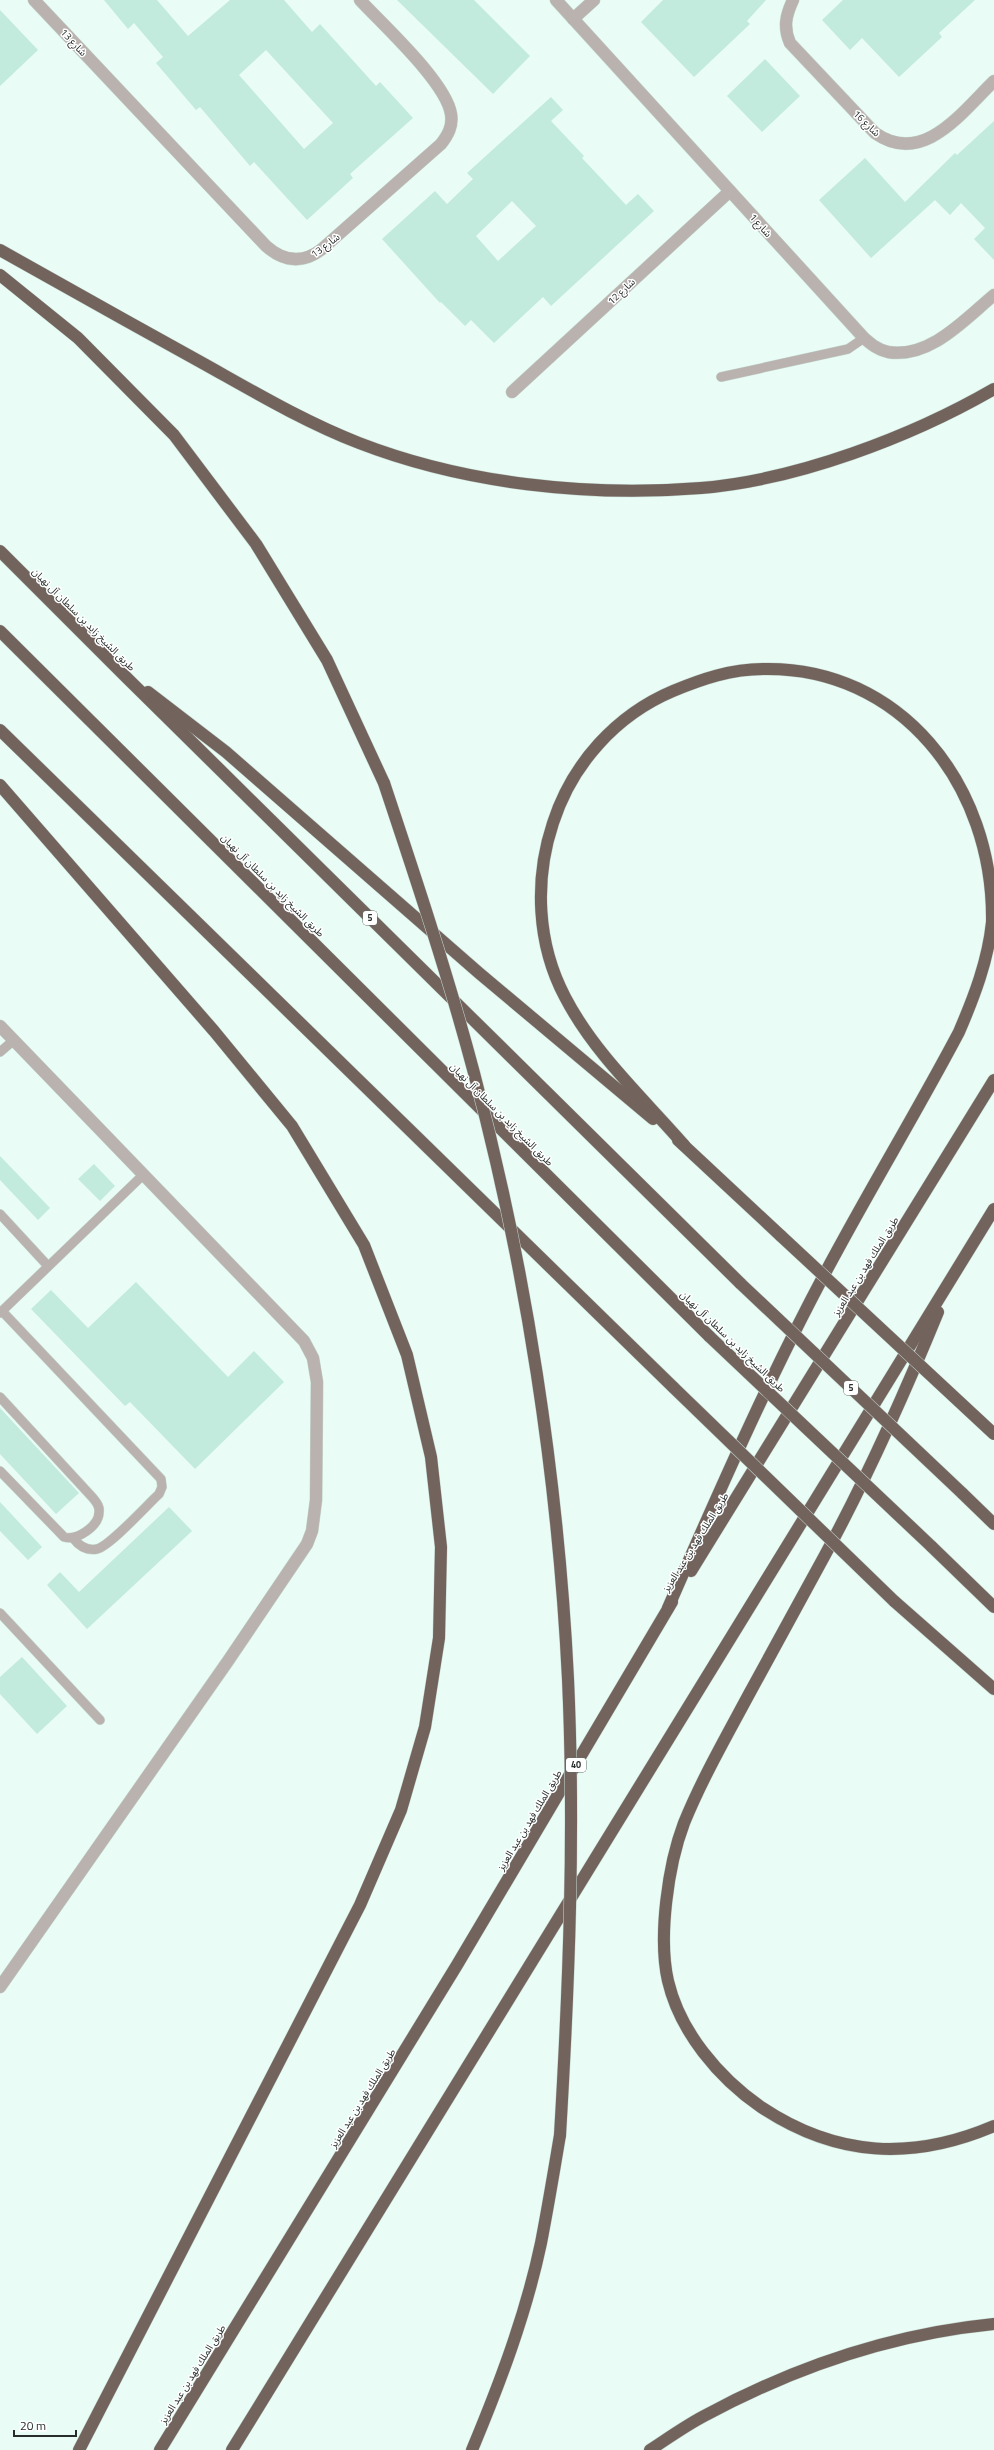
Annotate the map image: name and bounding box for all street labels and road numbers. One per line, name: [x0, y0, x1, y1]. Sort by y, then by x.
street label: شارع 13: [57, 25, 90, 60]
street label: شارع 16: [850, 107, 884, 140]
street label: شارع 1: [746, 210, 775, 241]
street label: شارع 13: [308, 229, 343, 261]
street label: شارع 12: [604, 275, 639, 308]
street label: طريق الشيخ زايد بن سلطان آل نهيان: [29, 564, 139, 675]
street label: طريق الشيخ زايد بن سلطان آل نهيان: [218, 830, 328, 941]
road number: 5: [363, 911, 377, 925]
street label: طريق الشيخ زايد بن سلطان آل نهيان: [447, 1059, 557, 1170]
street label: طريق الملك فهد بن عبد العزيز: [828, 1213, 902, 1320]
street label: طريق الشيخ زايد بن سلطان آل نهيان: [677, 1287, 789, 1396]
road number: 5: [844, 1381, 858, 1395]
street label: طريق الملك فهد بن عبد العزيز: [658, 1489, 732, 1596]
road number: 40: [566, 1758, 586, 1772]
street label: طريق الملك فهد بن عبد العزيز: [493, 1767, 566, 1874]
street label: طريق الملك فهد بن عبد العزيز: [325, 2045, 399, 2152]
street label: طريق الملك فهد بن عبد العزيز: [155, 2321, 229, 2428]

